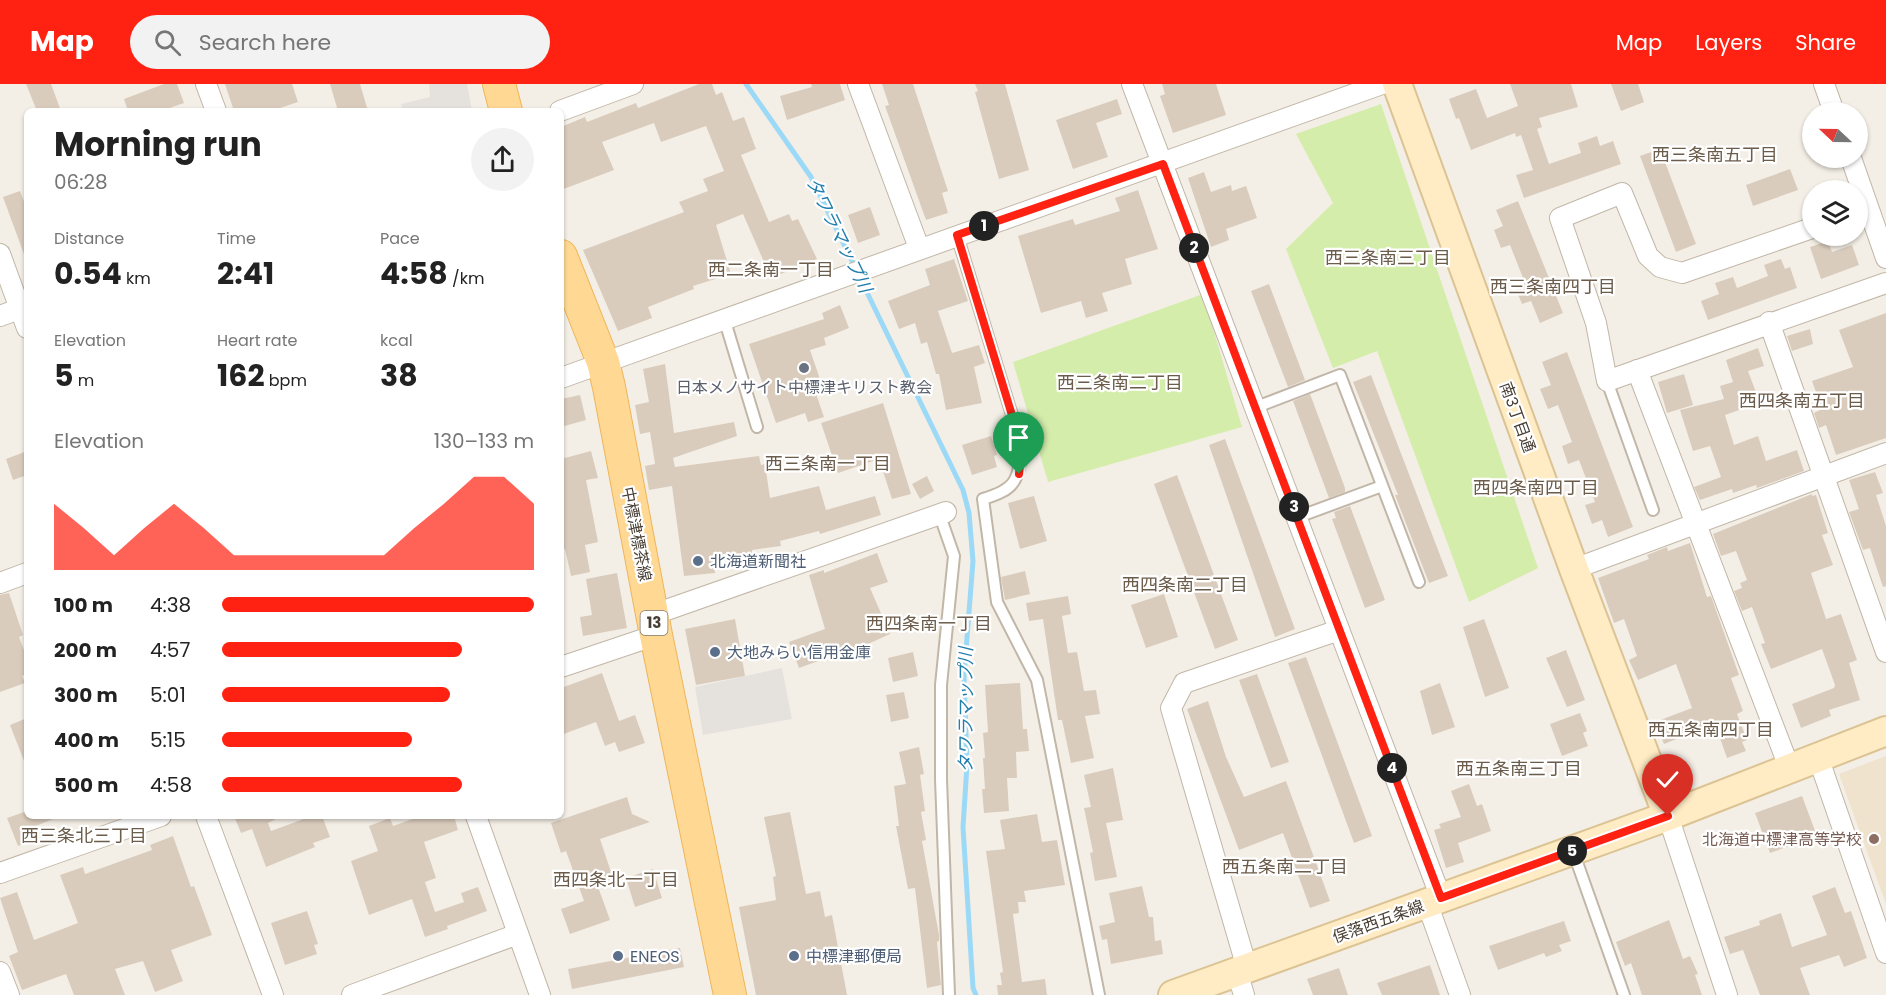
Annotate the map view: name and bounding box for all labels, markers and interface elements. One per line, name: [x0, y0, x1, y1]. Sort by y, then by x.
search box: [130, 15, 550, 69]
text: Map: [30, 22, 94, 61]
icon: search: [151, 26, 184, 59]
text: Search here: [199, 27, 331, 58]
text: Map: [1616, 28, 1662, 57]
text: Layers: [1695, 28, 1762, 57]
text: Share: [1795, 28, 1856, 57]
north arrow: [1802, 102, 1868, 168]
map controls: [1802, 102, 1868, 246]
text: Morning run: [54, 121, 262, 168]
button: share: [471, 128, 534, 191]
district label: 西三条南五丁目: [1652, 142, 1778, 167]
text: 06:28: [54, 168, 108, 196]
water label: タワラマップ川: [801, 173, 879, 299]
button: layers: [1802, 180, 1868, 246]
pin: 1: [969, 211, 999, 241]
text: 1: [981, 214, 987, 237]
text: Distance: [54, 227, 124, 250]
text: Time: [217, 227, 256, 250]
text: Pace: [380, 227, 420, 250]
pin: 2: [1179, 233, 1209, 263]
text: 2: [1189, 236, 1199, 259]
district label: 西三条南三丁目: [1325, 245, 1451, 270]
text: 0.54: [54, 252, 122, 295]
text: 2:41: [217, 252, 274, 295]
text: 4:58: [380, 252, 448, 295]
district label: 西二条南一丁目: [708, 257, 834, 282]
text: km: [122, 267, 151, 290]
text: /km: [448, 267, 484, 290]
district label: 西三条南四丁目: [1490, 274, 1616, 299]
text: Elevation: [54, 329, 126, 352]
text: Heart rate: [217, 329, 297, 352]
text: kcal: [380, 329, 413, 352]
text: 5: [54, 354, 74, 397]
text: 162: [217, 354, 265, 397]
text: 38: [380, 354, 418, 397]
marker: 日本メノサイト中標津キリスト教会: [797, 361, 811, 375]
text: m: [74, 369, 94, 392]
text: bpm: [265, 369, 307, 392]
district label: 西三条南二丁目: [1057, 370, 1183, 395]
place label: 日本メノサイト中標津キリスト教会: [676, 376, 932, 399]
street label: 南3丁目通: [1494, 379, 1541, 456]
district label: 西四条南五丁目: [1739, 388, 1865, 413]
pin: [993, 412, 1044, 474]
icon: arrive: [1002, 421, 1035, 454]
text: Elevation: [54, 427, 144, 455]
text: 130–133 m: [434, 427, 534, 455]
district label: 西三条南一丁目: [765, 451, 891, 476]
district label: 西四条南四丁目: [1473, 475, 1599, 500]
street label: 中標津標茶線: [616, 485, 657, 583]
pin: 3: [1279, 492, 1309, 522]
text: 3: [1289, 495, 1299, 518]
place label: 北海道新聞社: [710, 550, 806, 573]
marker: 北海道新聞社: [691, 554, 705, 568]
district label: 西四条南二丁目: [1122, 572, 1248, 597]
text: 100 m: [54, 591, 113, 619]
text: 4:38: [150, 591, 191, 619]
road number: 13: [640, 611, 668, 635]
district label: 西四条南一丁目: [866, 611, 992, 636]
text: 200 m: [54, 636, 117, 664]
text: 4:57: [150, 636, 190, 664]
place label: 大地みらい信用金庫: [727, 641, 871, 664]
marker: 大地みらい信用金庫: [708, 645, 722, 659]
water label: タワラマップ川: [953, 645, 978, 773]
text: 300 m: [54, 681, 118, 709]
text: 5:01: [150, 681, 186, 709]
district label: 西五条南四丁目: [1648, 717, 1774, 742]
text: 400 m: [54, 726, 119, 754]
text: 5:15: [150, 726, 186, 754]
pin: 4: [1377, 753, 1407, 783]
pin: [1642, 754, 1693, 816]
text: 4: [1387, 756, 1397, 779]
district label: 西五条南三丁目: [1456, 756, 1582, 781]
icon: check: [1651, 763, 1684, 796]
text: 500 m: [54, 771, 119, 799]
text: 4:58: [150, 771, 192, 799]
district label: 西三条北三丁目: [21, 823, 147, 848]
place label: 北海道中標津高等学校: [1702, 828, 1862, 851]
marker: 北海道中標津高等学校: [1867, 832, 1881, 846]
pin: 5: [1557, 836, 1587, 866]
text: 5: [1567, 839, 1577, 862]
district label: 西五条南二丁目: [1222, 854, 1348, 879]
district label: 西四条北一丁目: [553, 867, 679, 892]
street label: 俣落西五条線: [1329, 894, 1427, 949]
place label: ENEOS: [630, 945, 680, 968]
place label: 中標津郵便局: [806, 945, 902, 968]
marker: ENEOS: [611, 949, 625, 963]
marker: 中標津郵便局: [787, 949, 801, 963]

